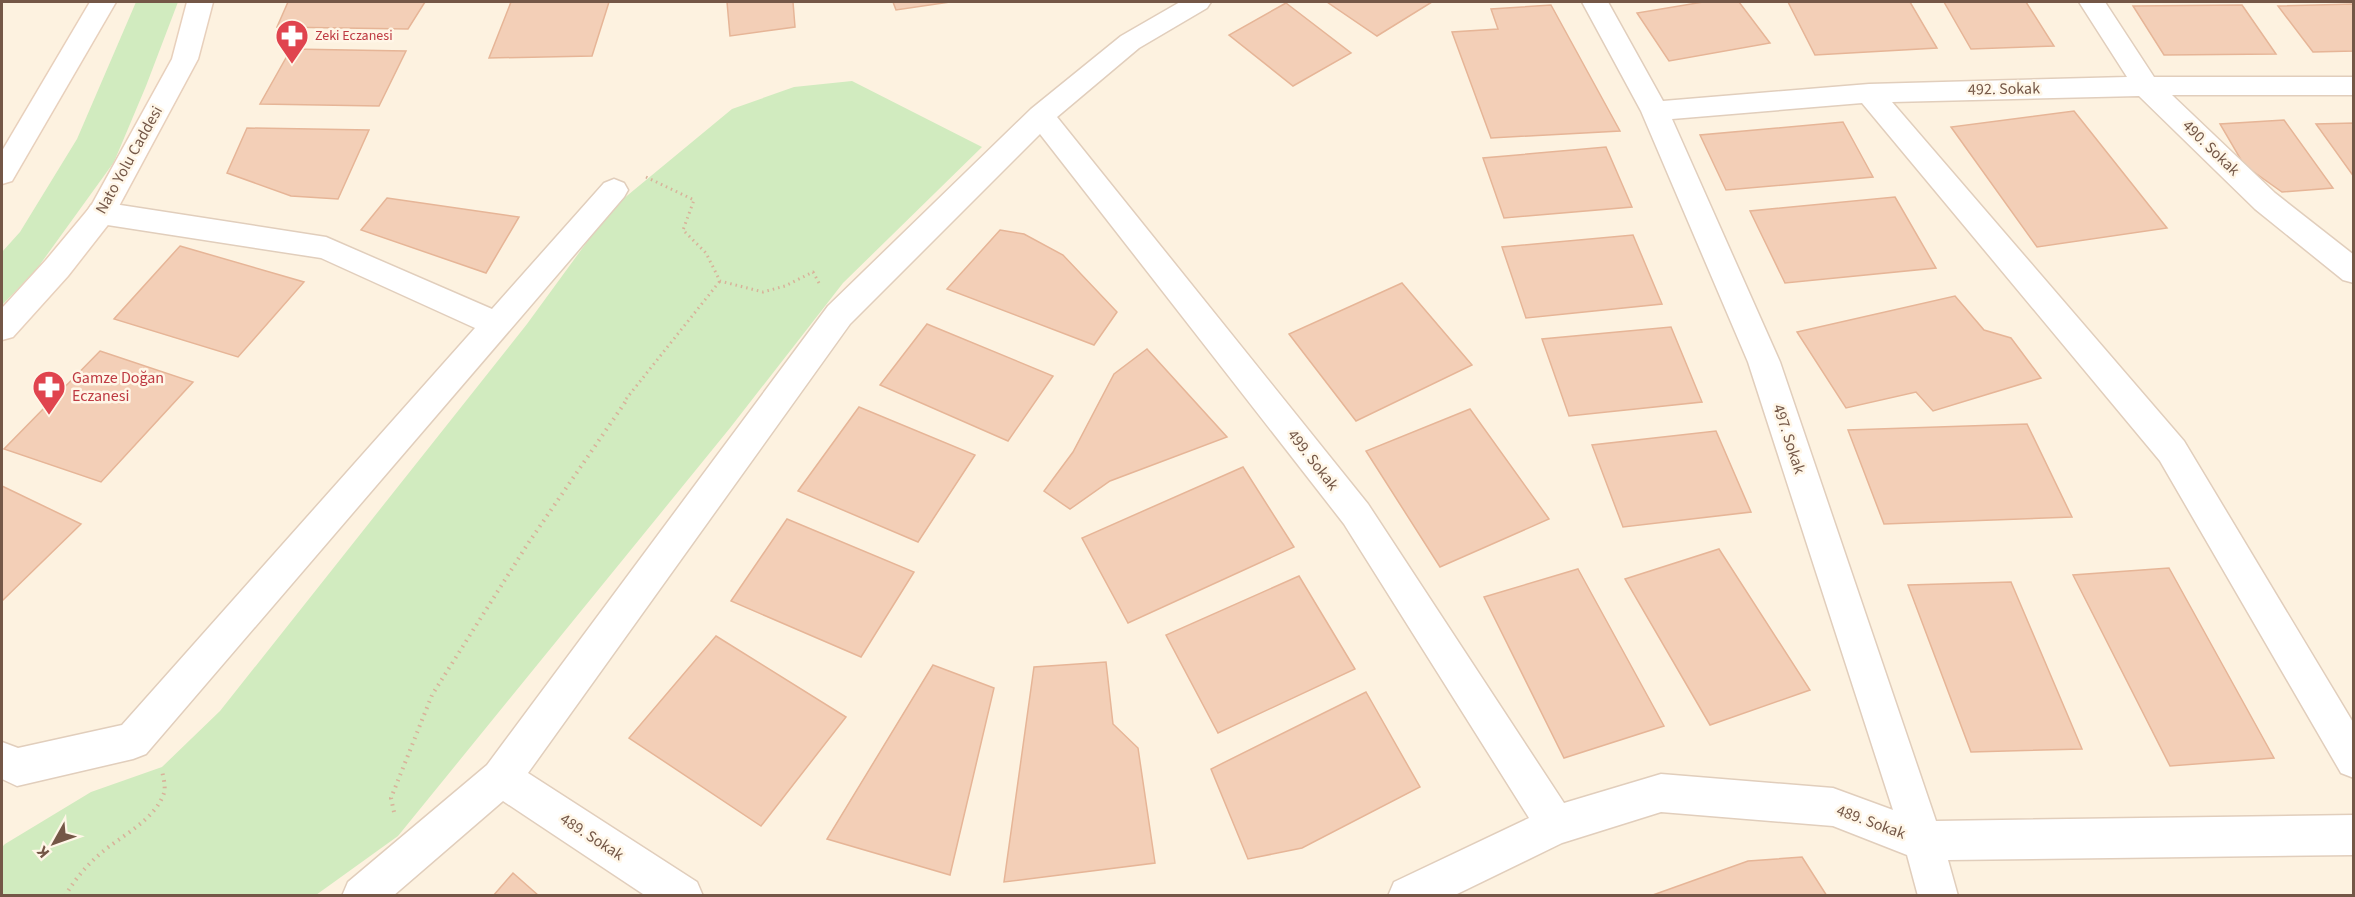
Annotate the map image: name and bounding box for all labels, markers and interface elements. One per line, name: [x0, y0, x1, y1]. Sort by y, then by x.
pharmacy icon: Zeki Eczanesi: [274, 18, 310, 65]
place label: Zeki Eczanesi: [315, 26, 393, 46]
street label: 492. Sokak: [1968, 77, 2040, 101]
street label: Nato Yolu Caddesi: [90, 102, 168, 218]
street label: 490. Sokak: [2177, 115, 2245, 181]
place label: Gamze Doğan Eczanesi: [72, 367, 164, 407]
pharmacy icon: Gamze Doğan Eczanesi: [31, 369, 67, 416]
street label: 497. Sokak: [1767, 401, 1811, 477]
street label: 499. Sokak: [1282, 425, 1344, 495]
street label: 489. Sokak: [1833, 799, 1909, 845]
street label: 489. Sokak: [556, 808, 628, 866]
north arrow: [24, 813, 84, 873]
text: K: [32, 841, 55, 863]

